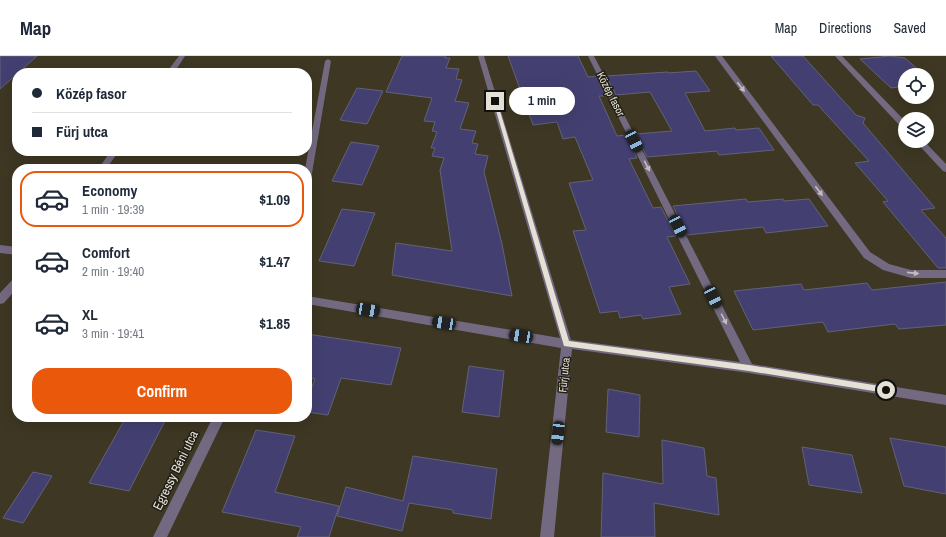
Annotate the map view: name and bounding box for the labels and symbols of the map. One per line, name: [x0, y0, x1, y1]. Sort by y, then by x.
street label: Közép fasor: [594, 69, 628, 119]
one-way arrow: [737, 82, 745, 93]
callout: 1 min: [509, 87, 575, 115]
route end: [486, 92, 504, 110]
car: [623, 128, 645, 154]
one-way arrow: [644, 160, 650, 172]
one-way arrow: [815, 186, 823, 197]
car: [667, 213, 689, 239]
one-way arrow: [907, 270, 919, 277]
car: [702, 284, 724, 310]
car: [355, 302, 381, 318]
one-way arrow: [721, 314, 728, 325]
car: [431, 315, 457, 331]
car: [508, 328, 534, 344]
street label: Fürj utca: [555, 357, 573, 393]
route start: [877, 381, 895, 399]
car: [551, 420, 565, 446]
street label: Egressy Béni utca: [149, 428, 202, 513]

